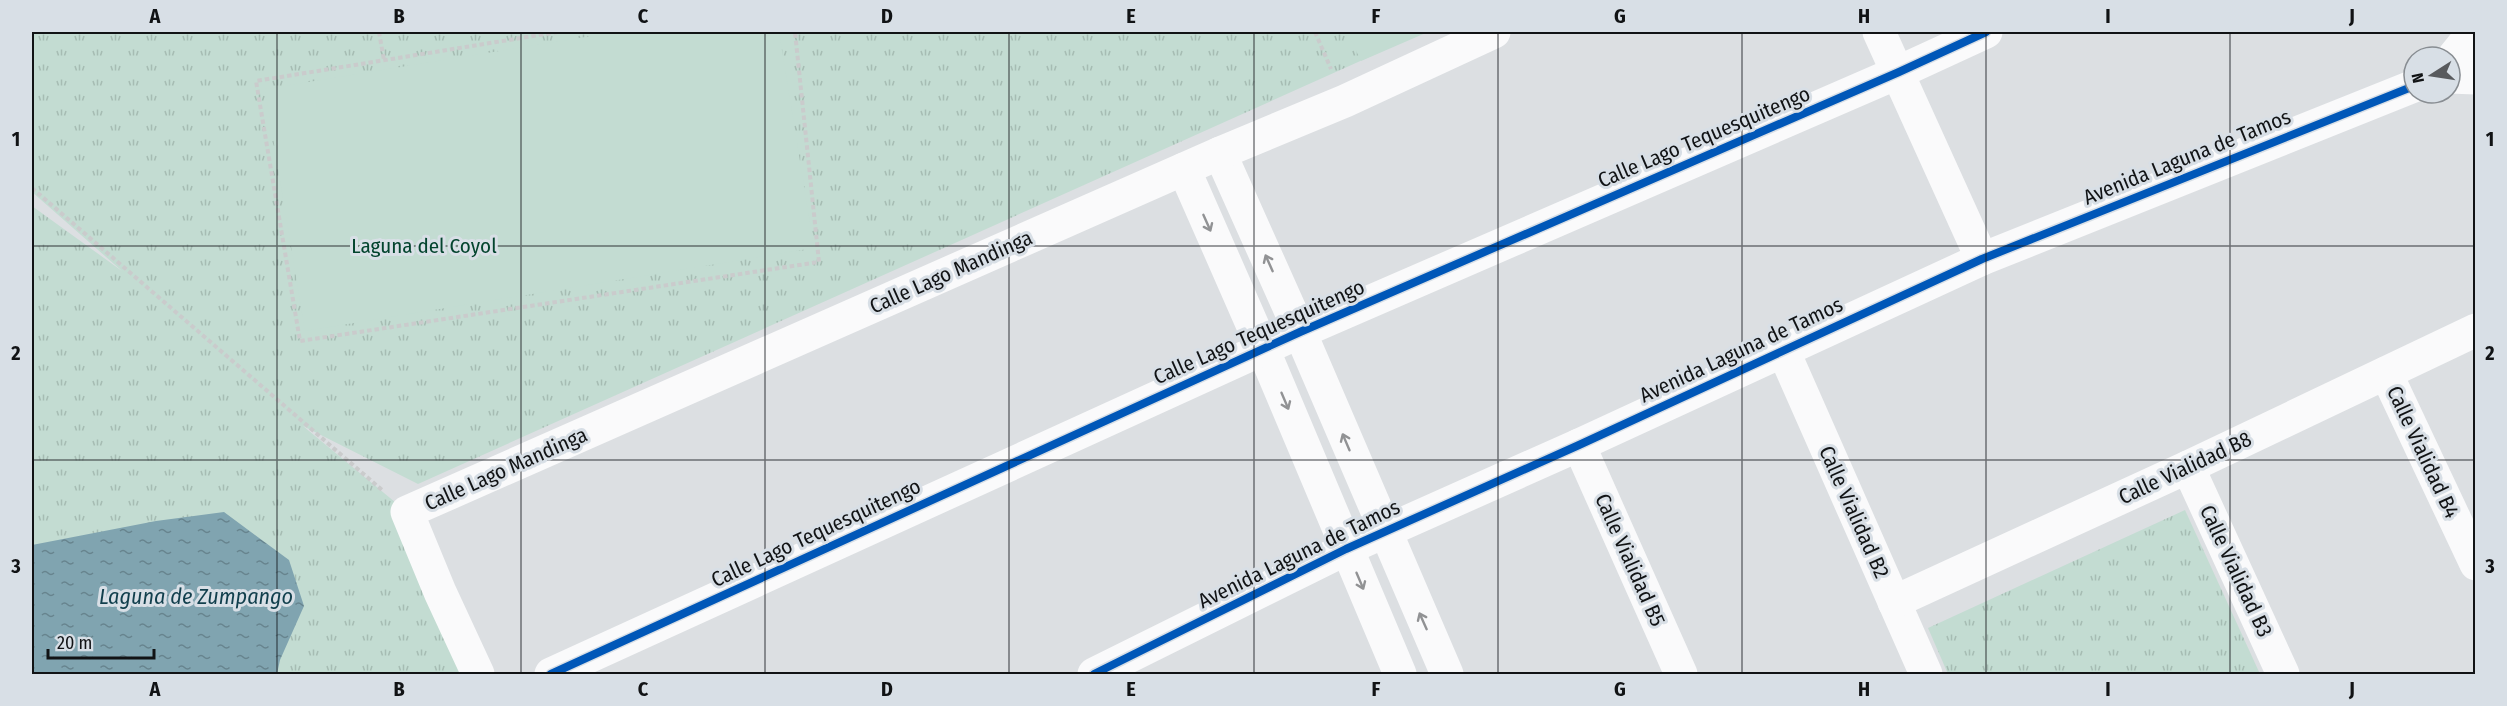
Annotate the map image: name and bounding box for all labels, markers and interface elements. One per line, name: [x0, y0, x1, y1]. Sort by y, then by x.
text: A: [149, 4, 162, 28]
text: B: [393, 4, 405, 28]
text: C: [638, 4, 649, 28]
text: D: [881, 4, 893, 28]
text: E: [1126, 4, 1136, 28]
text: F: [1372, 4, 1381, 28]
text: G: [1614, 4, 1626, 28]
text: H: [1858, 4, 1870, 28]
text: I: [2105, 4, 2111, 28]
text: J: [2348, 4, 2355, 28]
north arrow: [2402, 45, 2462, 105]
text: N: [2408, 71, 2428, 85]
street label: Calle Lago Tequesquitengo: [1594, 80, 1814, 194]
street label: Avenida Laguna de Tamos: [2079, 103, 2295, 211]
text: 1: [12, 127, 20, 151]
text: 1: [2486, 127, 2494, 151]
one-way arrow: [1202, 213, 1213, 231]
street label: Calle Lago Mandinga: [866, 224, 1036, 320]
park label: Laguna del Coyol: [351, 233, 497, 259]
one-way arrow: [1263, 254, 1274, 272]
street label: Calle Lago Tequesquitengo: [1149, 274, 1369, 390]
street label: Avenida Laguna de Tamos: [1635, 291, 1847, 409]
text: 2: [10, 341, 21, 365]
text: 2: [2484, 341, 2495, 365]
street label: Calle Vialidad B4: [2381, 382, 2465, 522]
one-way arrow: [1279, 392, 1291, 410]
street label: Calle Lago Mandinga: [421, 421, 591, 517]
street label: Calle Vialidad B8: [2114, 426, 2256, 510]
one-way arrow: [1340, 433, 1351, 451]
street label: Calle Vialidad B2: [1813, 442, 1895, 582]
street label: Calle Lago Tequesquitengo: [707, 473, 925, 593]
street label: Calle Vialidad B5: [1589, 490, 1671, 630]
street label: Avenida Laguna de Tamos: [1194, 494, 1404, 614]
street label: Calle Vialidad B3: [2194, 501, 2278, 641]
text: 3: [10, 554, 21, 578]
text: 3: [2484, 554, 2495, 578]
one-way arrow: [1355, 572, 1366, 590]
water label: Laguna de Zumpango: [99, 583, 293, 610]
one-way arrow: [1417, 612, 1428, 630]
scale bar: [48, 622, 154, 660]
text: 20 m: [57, 632, 92, 654]
text: A: [149, 677, 162, 701]
text: B: [393, 677, 405, 701]
text: C: [638, 677, 649, 701]
text: D: [881, 677, 893, 701]
text: E: [1126, 677, 1136, 701]
text: F: [1372, 677, 1381, 701]
text: G: [1614, 677, 1626, 701]
text: H: [1858, 677, 1870, 701]
text: I: [2105, 677, 2111, 701]
text: J: [2348, 677, 2355, 701]

